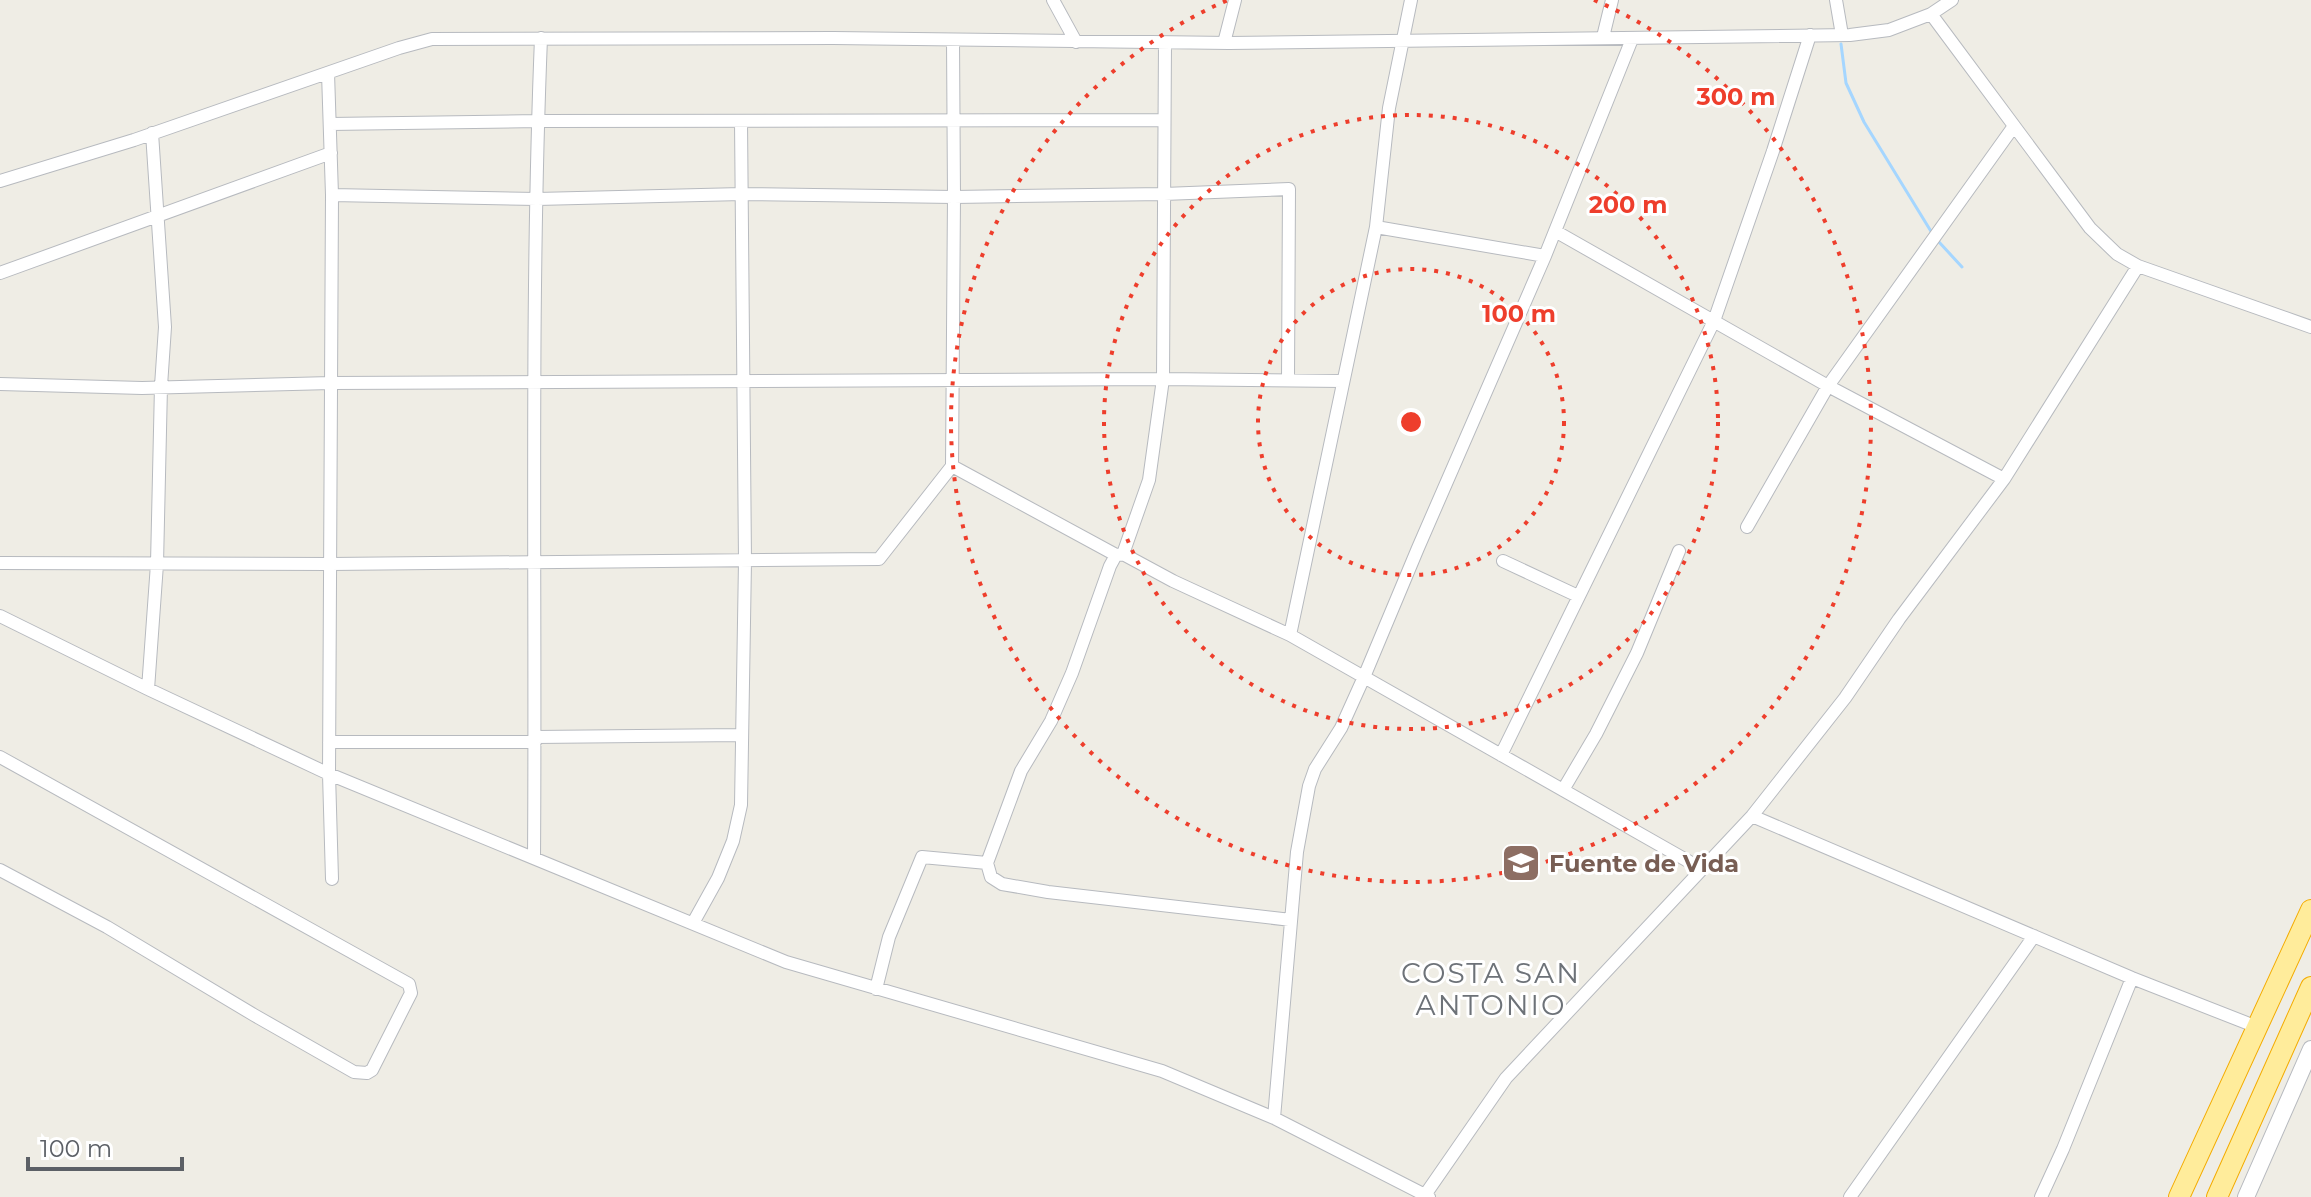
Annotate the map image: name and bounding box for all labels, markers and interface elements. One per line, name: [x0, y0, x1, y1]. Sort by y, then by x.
text: 300 m: [1696, 82, 1775, 111]
text: 200 m: [1589, 190, 1667, 219]
text: 100 m: [1482, 299, 1556, 328]
centre of rings: [1397, 408, 1425, 436]
school or university icon: Fuente de Vida: [1500, 842, 1542, 884]
place label: Fuente de Vida: [1549, 849, 1739, 878]
district label: COSTA SAN ANTONIO: [1401, 956, 1581, 1022]
scale bar: [28, 1121, 182, 1171]
text: 100 m: [40, 1134, 112, 1163]

